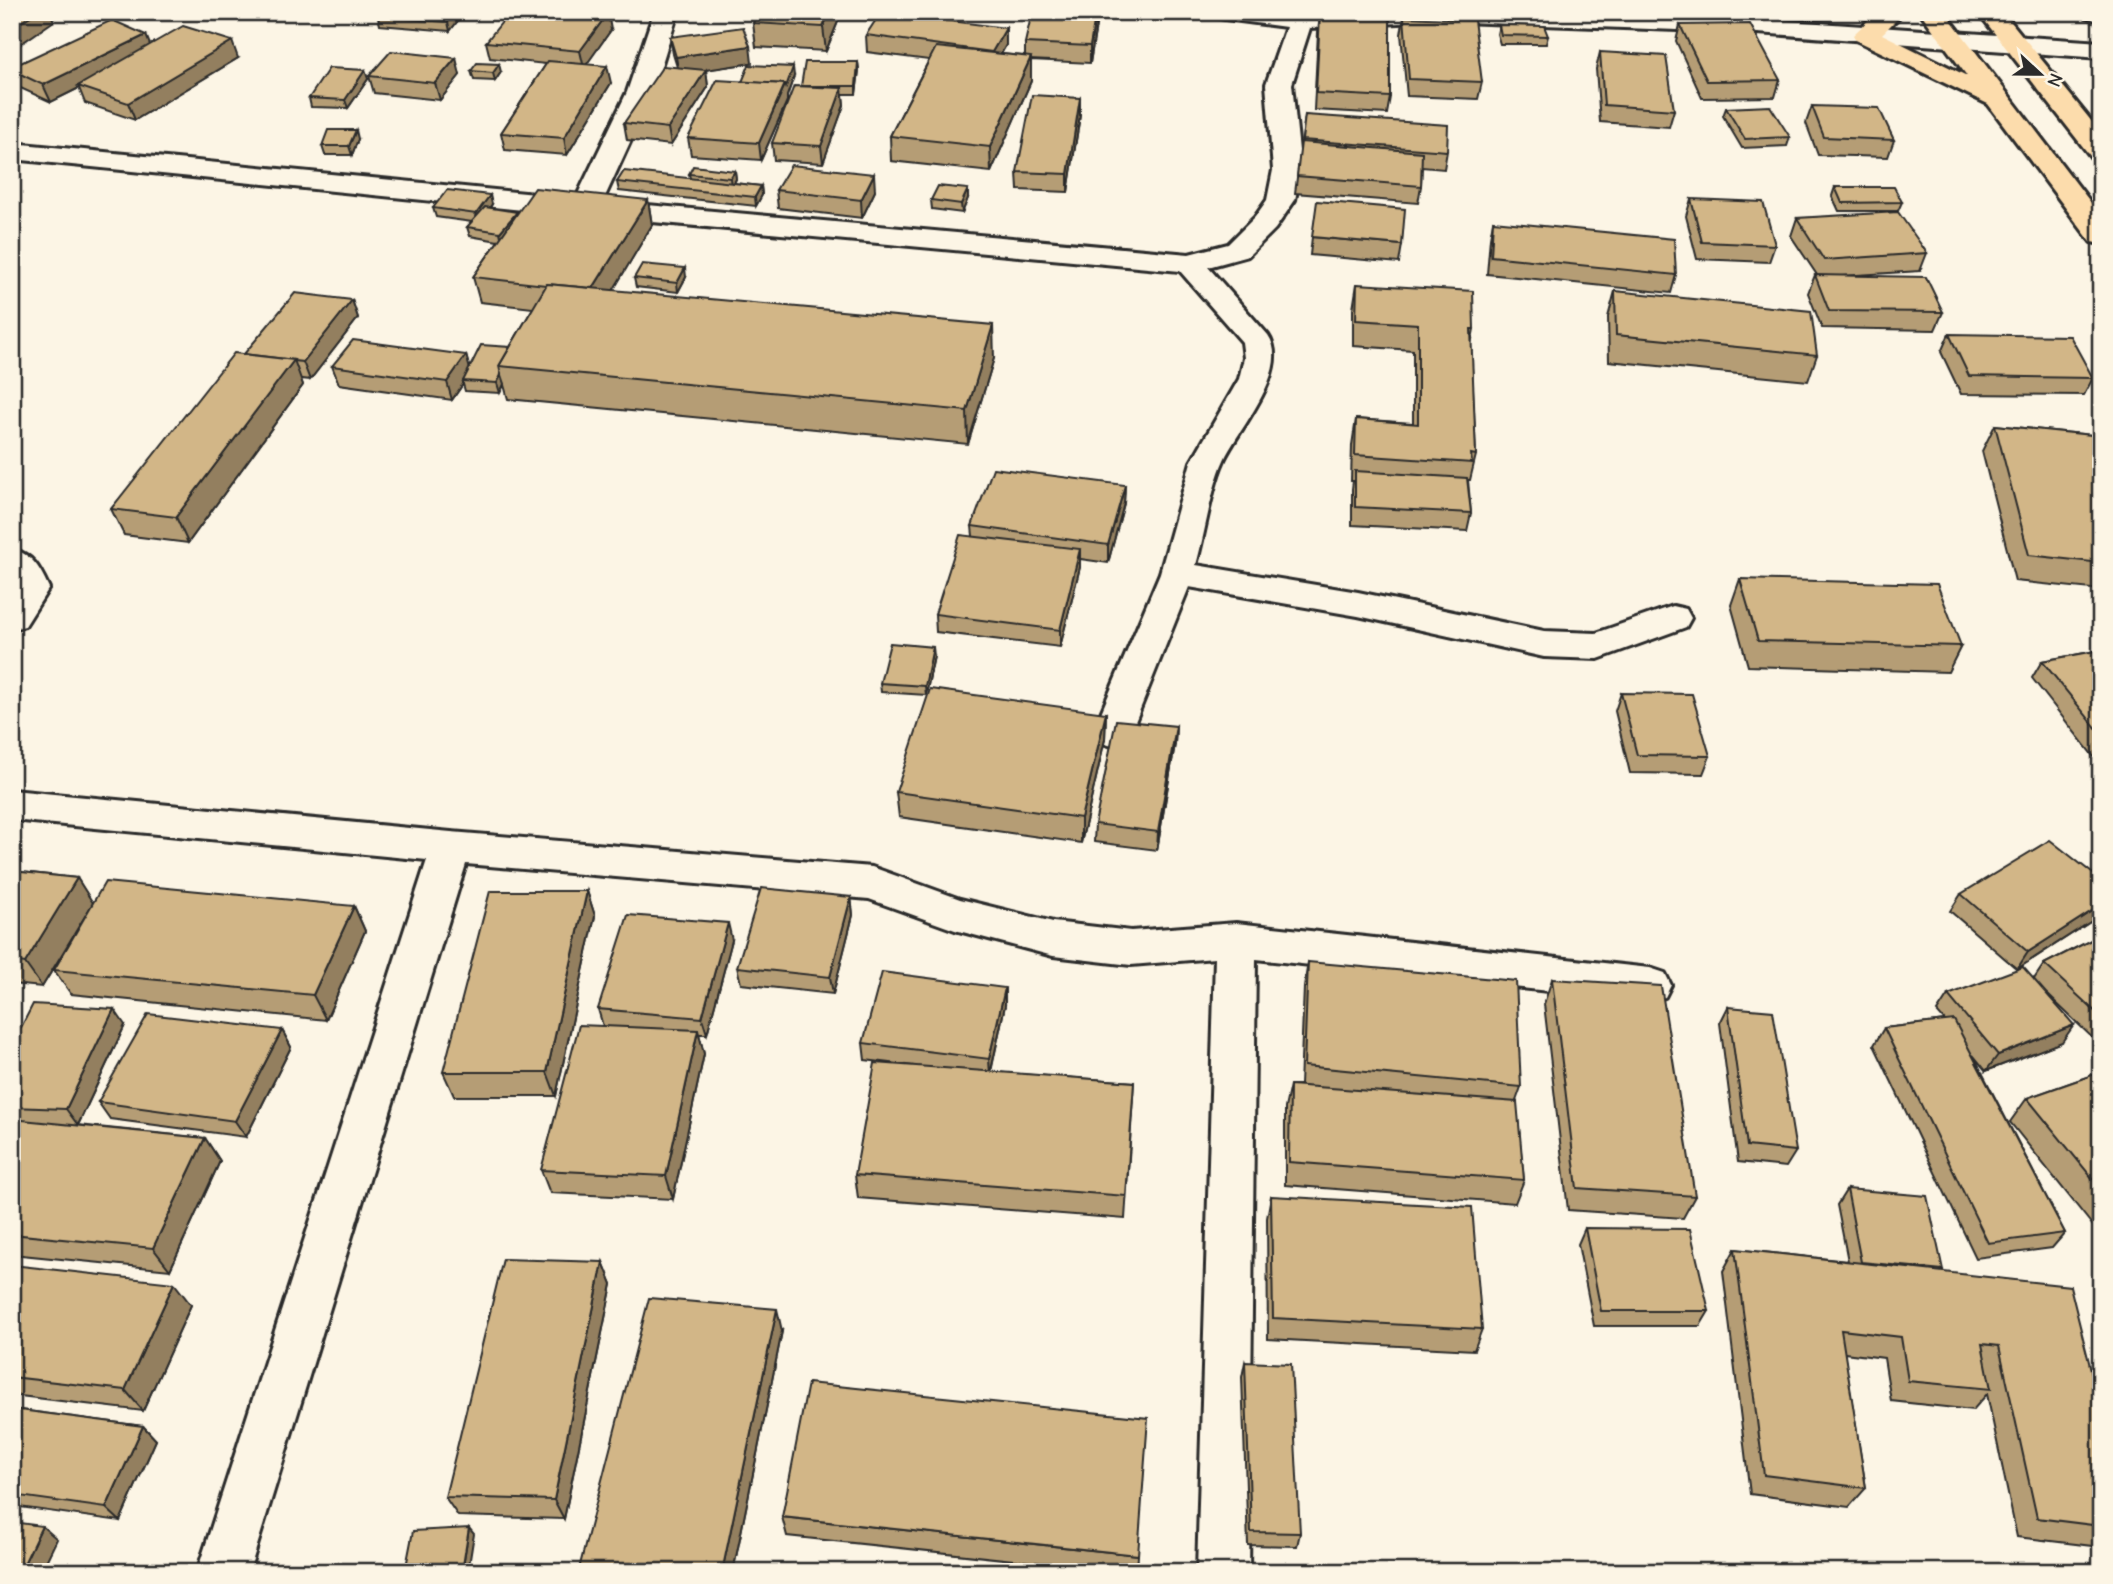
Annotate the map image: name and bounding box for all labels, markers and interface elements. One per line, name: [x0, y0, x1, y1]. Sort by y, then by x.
north arrow: [2004, 38, 2074, 108]
text: N: [2042, 70, 2067, 90]

